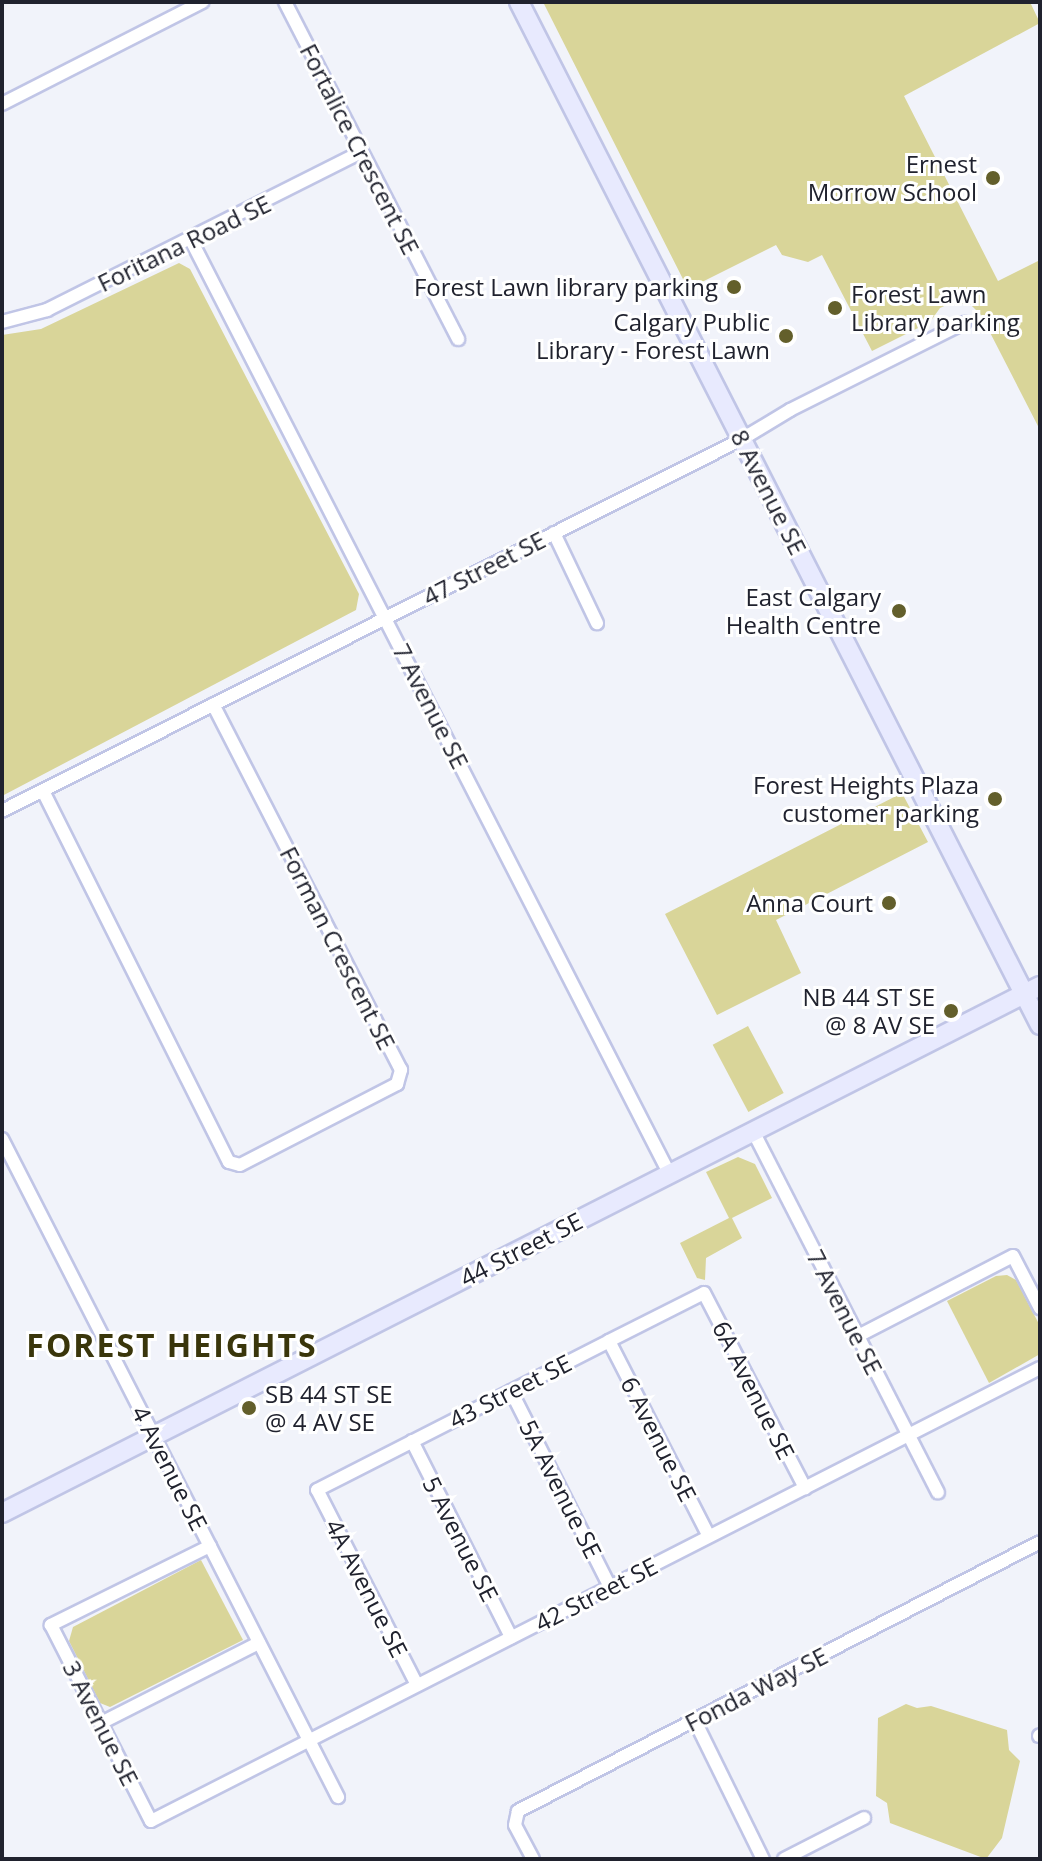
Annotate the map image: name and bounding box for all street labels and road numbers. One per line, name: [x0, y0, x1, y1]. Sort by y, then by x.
street label: Fortalice Crescent SE: [294, 39, 426, 259]
street label: Foritana Road SE: [93, 189, 275, 297]
street label: 8 Avenue SE: [725, 425, 813, 559]
street label: 47 Street SE: [418, 525, 550, 611]
street label: 7 Avenue SE: [387, 639, 475, 773]
street label: Forman Crescent SE: [274, 842, 402, 1054]
street label: 44 Street SE: [455, 1206, 587, 1292]
street label: 7 Avenue SE: [801, 1245, 889, 1379]
street label: 6A Avenue SE: [707, 1316, 801, 1464]
street label: 43 Street SE: [444, 1348, 576, 1434]
street label: 6 Avenue SE: [615, 1372, 703, 1506]
street label: 4 Avenue SE: [126, 1401, 214, 1535]
street label: 5A Avenue SE: [514, 1415, 608, 1563]
street label: 5 Avenue SE: [417, 1472, 505, 1606]
street label: 4A Avenue SE: [320, 1514, 414, 1662]
street label: 42 Street SE: [530, 1551, 662, 1637]
street label: Fonda Way SE: [680, 1641, 832, 1737]
street label: 3 Avenue SE: [57, 1656, 145, 1790]

